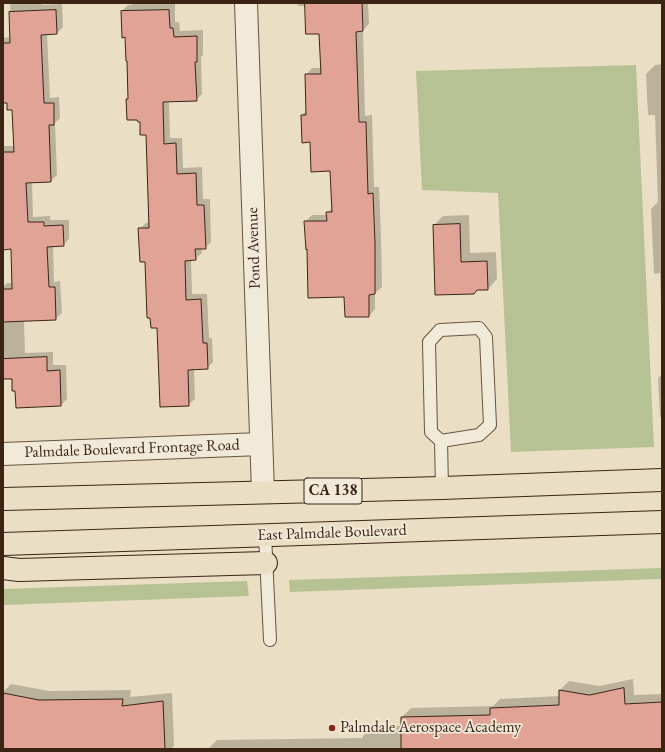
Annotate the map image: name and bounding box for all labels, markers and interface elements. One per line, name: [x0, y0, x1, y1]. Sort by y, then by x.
street label: Pond Avenue: [243, 207, 265, 289]
street label: Palmdale Boulevard Frontage Road: [24, 436, 240, 462]
road number: CA 138: [304, 478, 362, 504]
street label: East Palmdale Boulevard: [257, 521, 407, 545]
place label: Palmdale Aerospace Academy: [340, 718, 521, 738]
marker: Palmdale Aerospace Academy: [327, 723, 337, 733]

